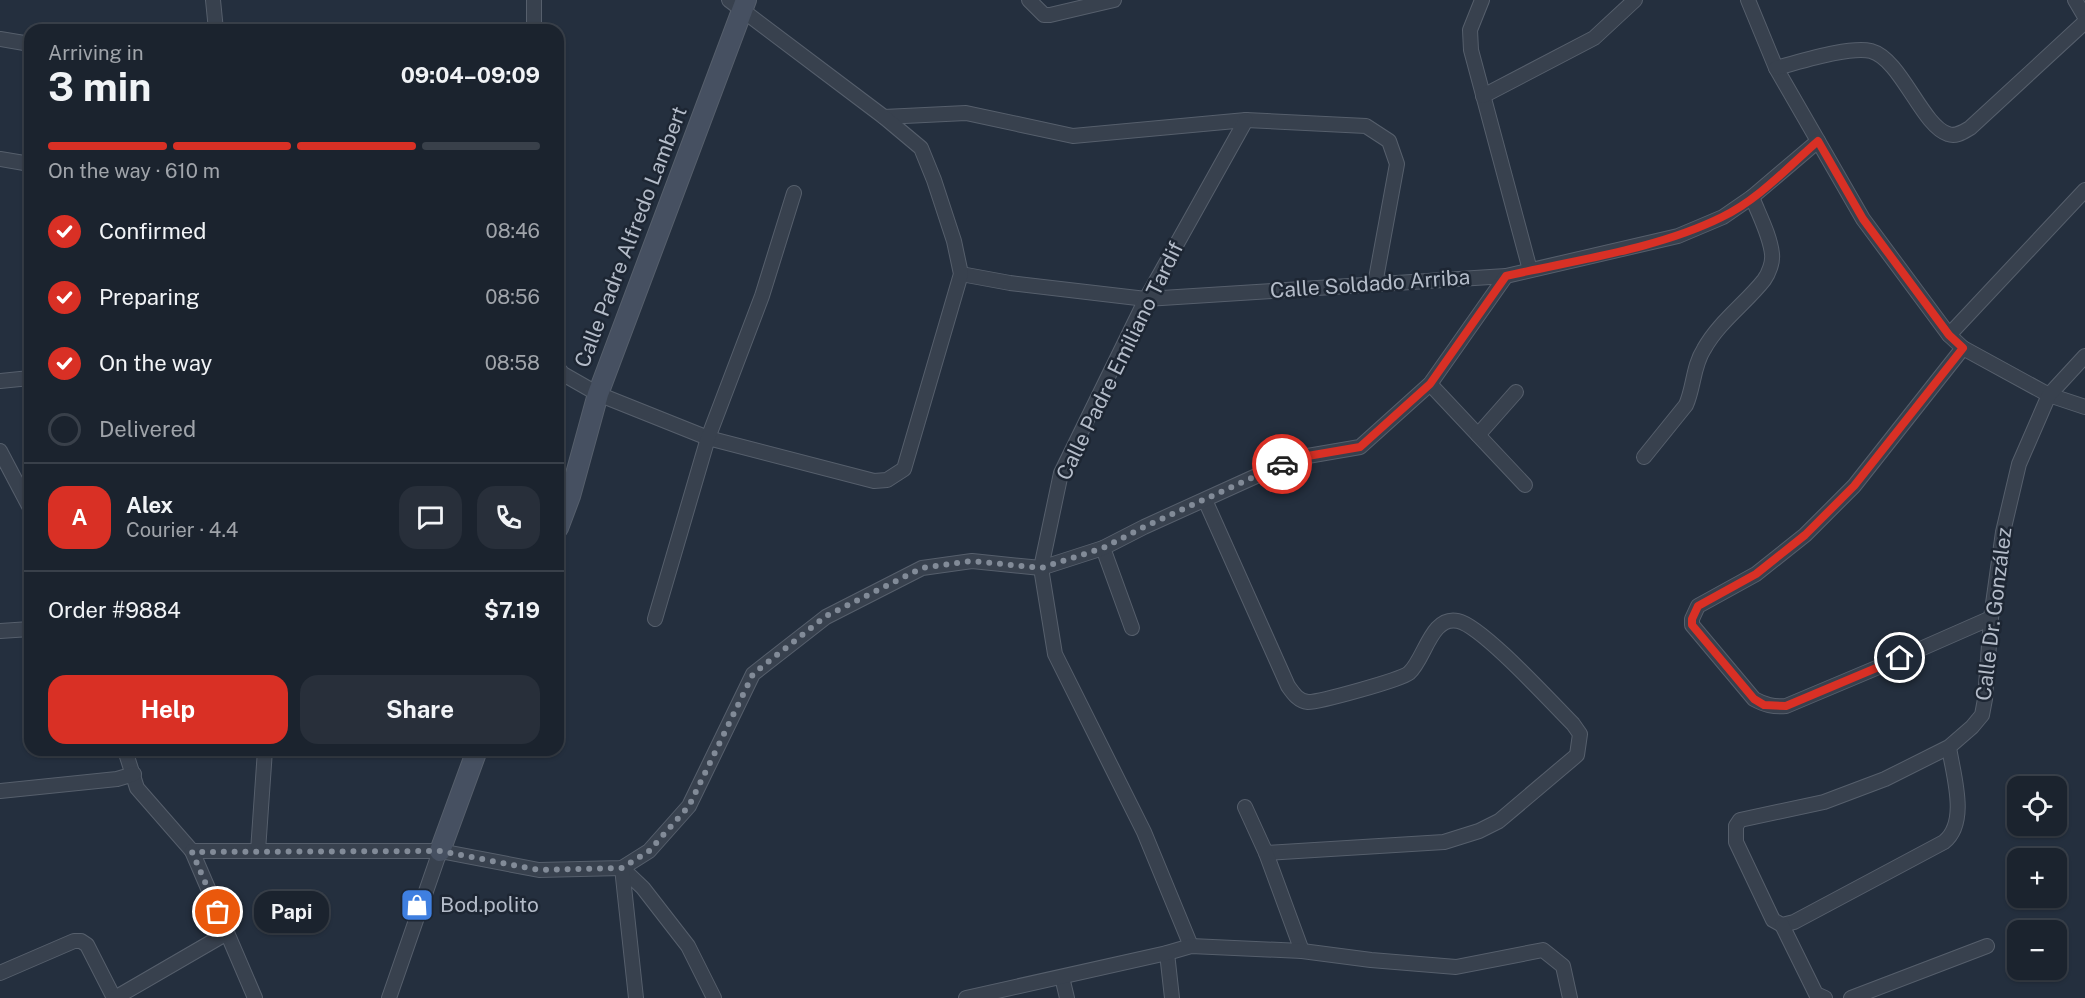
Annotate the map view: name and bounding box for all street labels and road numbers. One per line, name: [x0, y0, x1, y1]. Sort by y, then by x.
street label: Calle Padre Alfredo Lambert: [569, 103, 692, 371]
street label: Calle Padre Emiliano Tardif: [1051, 237, 1188, 484]
street label: Calle Soldado Arriba: [1269, 264, 1471, 303]
street label: Calle Dr. González: [1970, 526, 2017, 702]

